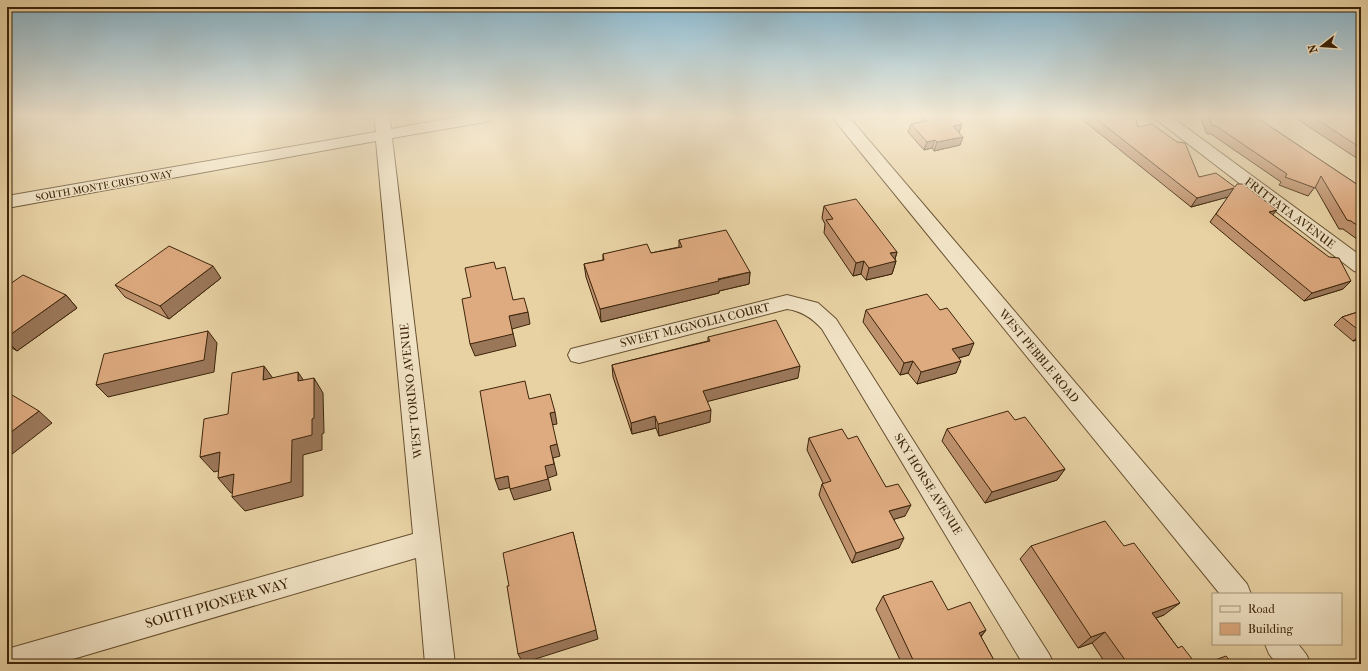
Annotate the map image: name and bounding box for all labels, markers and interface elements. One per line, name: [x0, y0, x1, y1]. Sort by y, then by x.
north arrow: [1302, 26, 1342, 66]
text: N: [1305, 42, 1320, 55]
street label: SOUTH MONTE CRISTO WAY: [35, 168, 175, 204]
street label: FRITTATA AVENUE: [1242, 174, 1338, 252]
street label: SWEET MAGNOLIA COURT: [619, 299, 772, 350]
street label: WEST PEBBLE ROAD: [995, 306, 1082, 406]
street label: WEST TORINO AVENUE: [397, 323, 425, 460]
street label: SKY HORSE AVENUE: [891, 431, 965, 537]
street label: SOUTH PIONEER WAY: [143, 575, 291, 632]
legend: [1212, 593, 1342, 645]
text: Road: [1248, 602, 1275, 616]
text: Building: [1248, 622, 1293, 636]

